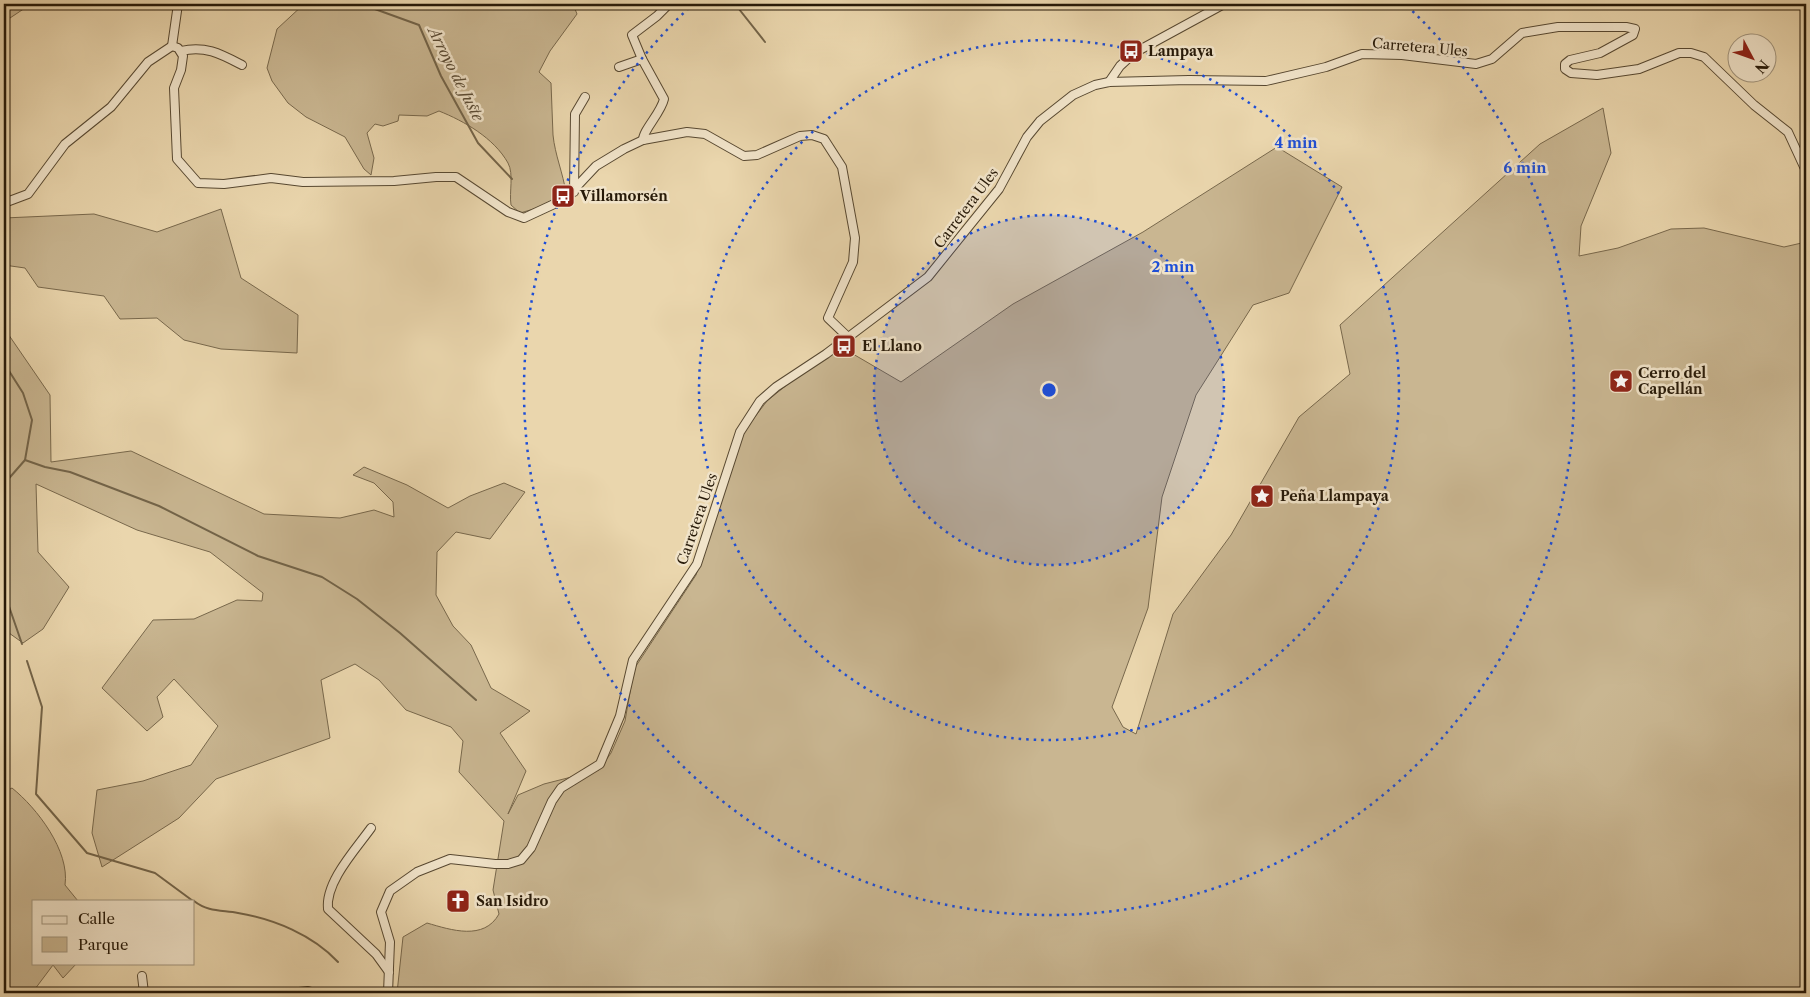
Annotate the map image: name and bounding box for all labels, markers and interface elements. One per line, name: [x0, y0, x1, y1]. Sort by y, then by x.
water label: Arroyo de Juste: [423, 22, 488, 125]
north arrow: [1728, 32, 1778, 82]
street label: Carretera Ules: [1371, 34, 1469, 60]
bus stop icon: Lampaya: [1118, 38, 1144, 64]
place label: Lampaya: [1148, 42, 1214, 60]
text: N: [1751, 56, 1773, 77]
text: 4 min: [1274, 133, 1318, 152]
text: 6 min: [1503, 158, 1547, 177]
street label: Carretera Ules: [930, 164, 1002, 252]
bus stop icon: Villamorsén: [550, 183, 576, 209]
place label: Villamorsén: [579, 187, 668, 205]
text: 2 min: [1151, 257, 1195, 276]
bus stop icon: El Llano: [831, 333, 857, 359]
place label: El Llano: [862, 337, 922, 355]
place label: Cerro del Capellán: [1638, 364, 1706, 398]
place icon: Cerro del Capellán: [1608, 368, 1634, 394]
centre of rings: [1040, 381, 1058, 399]
street label: Carretera Ules: [673, 471, 721, 567]
place icon: Peña Llampaya: [1249, 483, 1275, 509]
place label: Peña Llampaya: [1280, 487, 1390, 505]
church icon: San Isidro: [445, 888, 471, 914]
place label: San Isidro: [476, 892, 548, 910]
legend: [32, 900, 195, 964]
text: Calle: [78, 909, 115, 928]
text: Parque: [78, 935, 128, 954]

